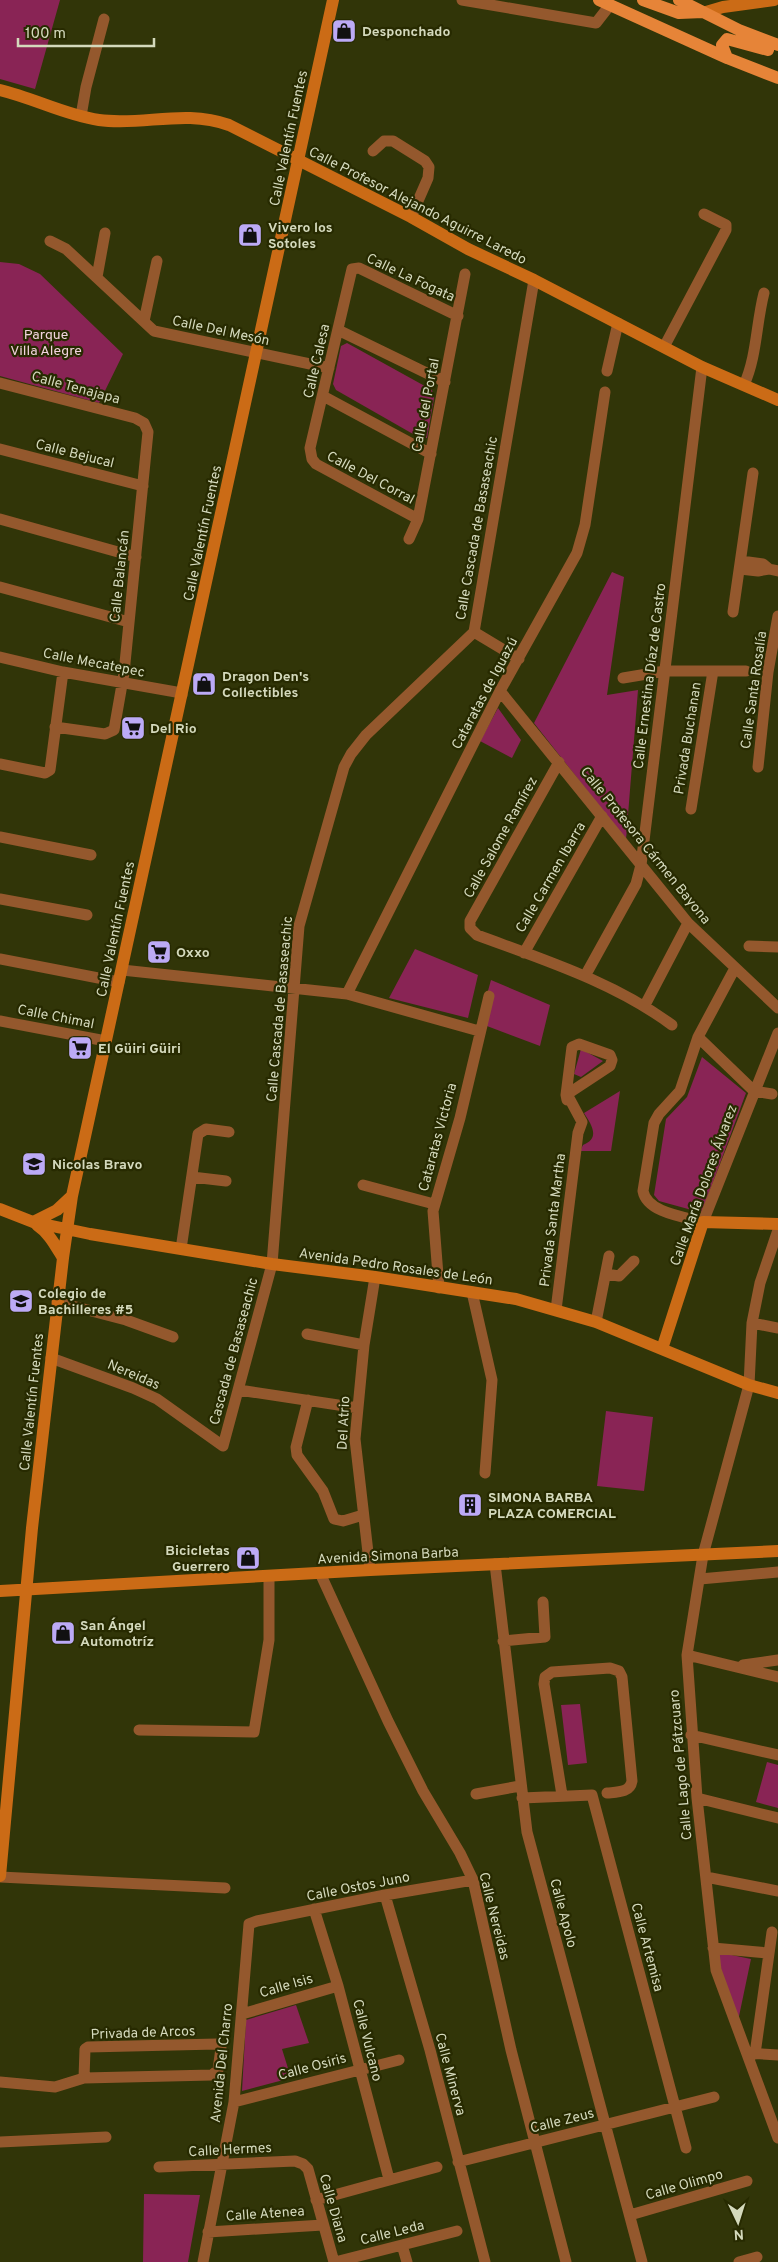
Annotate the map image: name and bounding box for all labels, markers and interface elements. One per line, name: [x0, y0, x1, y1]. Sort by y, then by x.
scale bar: [18, 15, 154, 47]
shop icon: Desponchado: [331, 18, 357, 44]
place label: Desponchado: [362, 24, 450, 41]
text: 100 m: [25, 25, 66, 44]
street label: Calle Valentín Fuentes: [267, 69, 312, 208]
street label: Calle Profesor Alejando Aguirre Laredo: [305, 144, 529, 269]
place label: Vivero los Sotoles: [268, 220, 333, 253]
shop icon: Vivero los Sotoles: [237, 222, 263, 248]
street label: Calle La Fogata: [363, 250, 457, 306]
street label: Calle Del Mesón: [170, 313, 271, 350]
street label: Calle Calesa: [301, 322, 334, 400]
park label: Parque Villa Alegre: [10, 327, 82, 360]
street label: Calle del Portal: [409, 357, 444, 454]
street label: Calle Tenajapa: [30, 368, 122, 408]
street label: Calle Cascada de Basaseachic: [453, 435, 502, 622]
street label: Calle Bejucal: [33, 436, 116, 472]
street label: Calle Del Corral: [324, 448, 417, 509]
street label: Calle Valentín Fuentes: [181, 464, 226, 603]
street label: Calle Balancán: [107, 529, 134, 623]
street label: Calle Ernestina Díaz de Castro: [631, 582, 670, 770]
street label: Calle Santa Rosalía: [738, 630, 771, 750]
street label: Cataratas de Iguazú: [449, 635, 522, 753]
street label: Calle Mecatepec: [41, 645, 146, 682]
place label: Dragon Den's Collectibles: [222, 669, 309, 702]
shop icon: Dragon Den's Collectibles: [191, 671, 217, 697]
street label: Privada Buchanan: [671, 681, 706, 796]
supermarket icon: Del Rio: [120, 715, 146, 741]
place label: Del Rio: [150, 721, 197, 738]
street label: Calle Profesora Cármen Bayona: [576, 764, 714, 928]
street label: Calle Salome Ramírez: [461, 774, 542, 901]
street label: Calle Carmen Ibarra: [513, 819, 590, 936]
street label: Calle Valentín Fuentes: [94, 860, 139, 999]
street label: Calle Cascada de Basaseachic: [264, 916, 297, 1103]
supermarket icon: Oxxo: [146, 939, 172, 965]
place label: Oxxo: [176, 945, 210, 962]
street label: Calle Chimal: [16, 1002, 96, 1033]
supermarket icon: El Güiri Güiri: [67, 1035, 93, 1061]
place label: El Güiri Güiri: [98, 1041, 181, 1058]
street label: Cataratas Victoria: [416, 1081, 461, 1194]
street label: Calle María Dolores Álvarez: [666, 1102, 742, 1268]
school or university icon: Nicolas Bravo: [21, 1151, 47, 1177]
street label: Privada Santa Martha: [537, 1152, 570, 1288]
place label: Nicolas Bravo: [52, 1157, 142, 1174]
street label: Avenida Pedro Rosales de León: [298, 1245, 494, 1290]
street label: Cascada de Basaseachic: [207, 1276, 262, 1427]
place label: Colegio de Bachilleres #5: [38, 1286, 133, 1319]
school or university icon: Colegio de Bachilleres #5: [8, 1288, 34, 1314]
street label: Calle Valentín Fuentes: [17, 1333, 48, 1472]
street label: Nereidas: [104, 1357, 162, 1394]
street label: Del Atrio: [335, 1395, 354, 1451]
place label: SIMONA BARBA PLAZA COMERCIAL: [488, 1490, 616, 1523]
building icon: SIMONA BARBA PLAZA COMERCIAL: [457, 1492, 483, 1518]
place label: Bicicletas Guerrero: [165, 1543, 230, 1576]
street label: Avenida Simona Barba: [317, 1544, 459, 1569]
shop icon: Bicicletas Guerrero: [235, 1545, 261, 1571]
place label: San Ángel Automotríz: [80, 1617, 154, 1651]
shop icon: San Ángel Automotríz: [50, 1620, 76, 1646]
street label: Calle Lago de Pátzcuaro: [666, 1689, 697, 1841]
street label: Calle Ostos Juno: [305, 1869, 412, 1906]
street label: Calle Nereidas: [474, 1871, 513, 1962]
street label: Calle Apolo: [545, 1877, 580, 1950]
street label: Calle Artemisa: [627, 1901, 667, 1994]
street label: Calle Isis: [258, 1971, 315, 2002]
street label: Calle Vulcano: [348, 1998, 385, 2083]
street label: Avenida Del Charro: [208, 2002, 237, 2124]
street label: Privada de Arcos: [90, 2023, 196, 2044]
street label: Calle Minerva: [430, 2031, 469, 2118]
street label: Calle Osiris: [276, 2050, 348, 2085]
street label: Calle Zeus: [529, 2105, 596, 2138]
street label: Calle Hermes: [188, 2140, 272, 2161]
street label: Calle Olimpo: [644, 2166, 725, 2205]
street label: Calle Diana: [315, 2172, 350, 2245]
north arrow: [713, 2197, 763, 2247]
street label: Calle Atenea: [225, 2203, 305, 2226]
street label: Calle Leda: [359, 2217, 426, 2250]
text: N: [733, 2225, 744, 2242]

